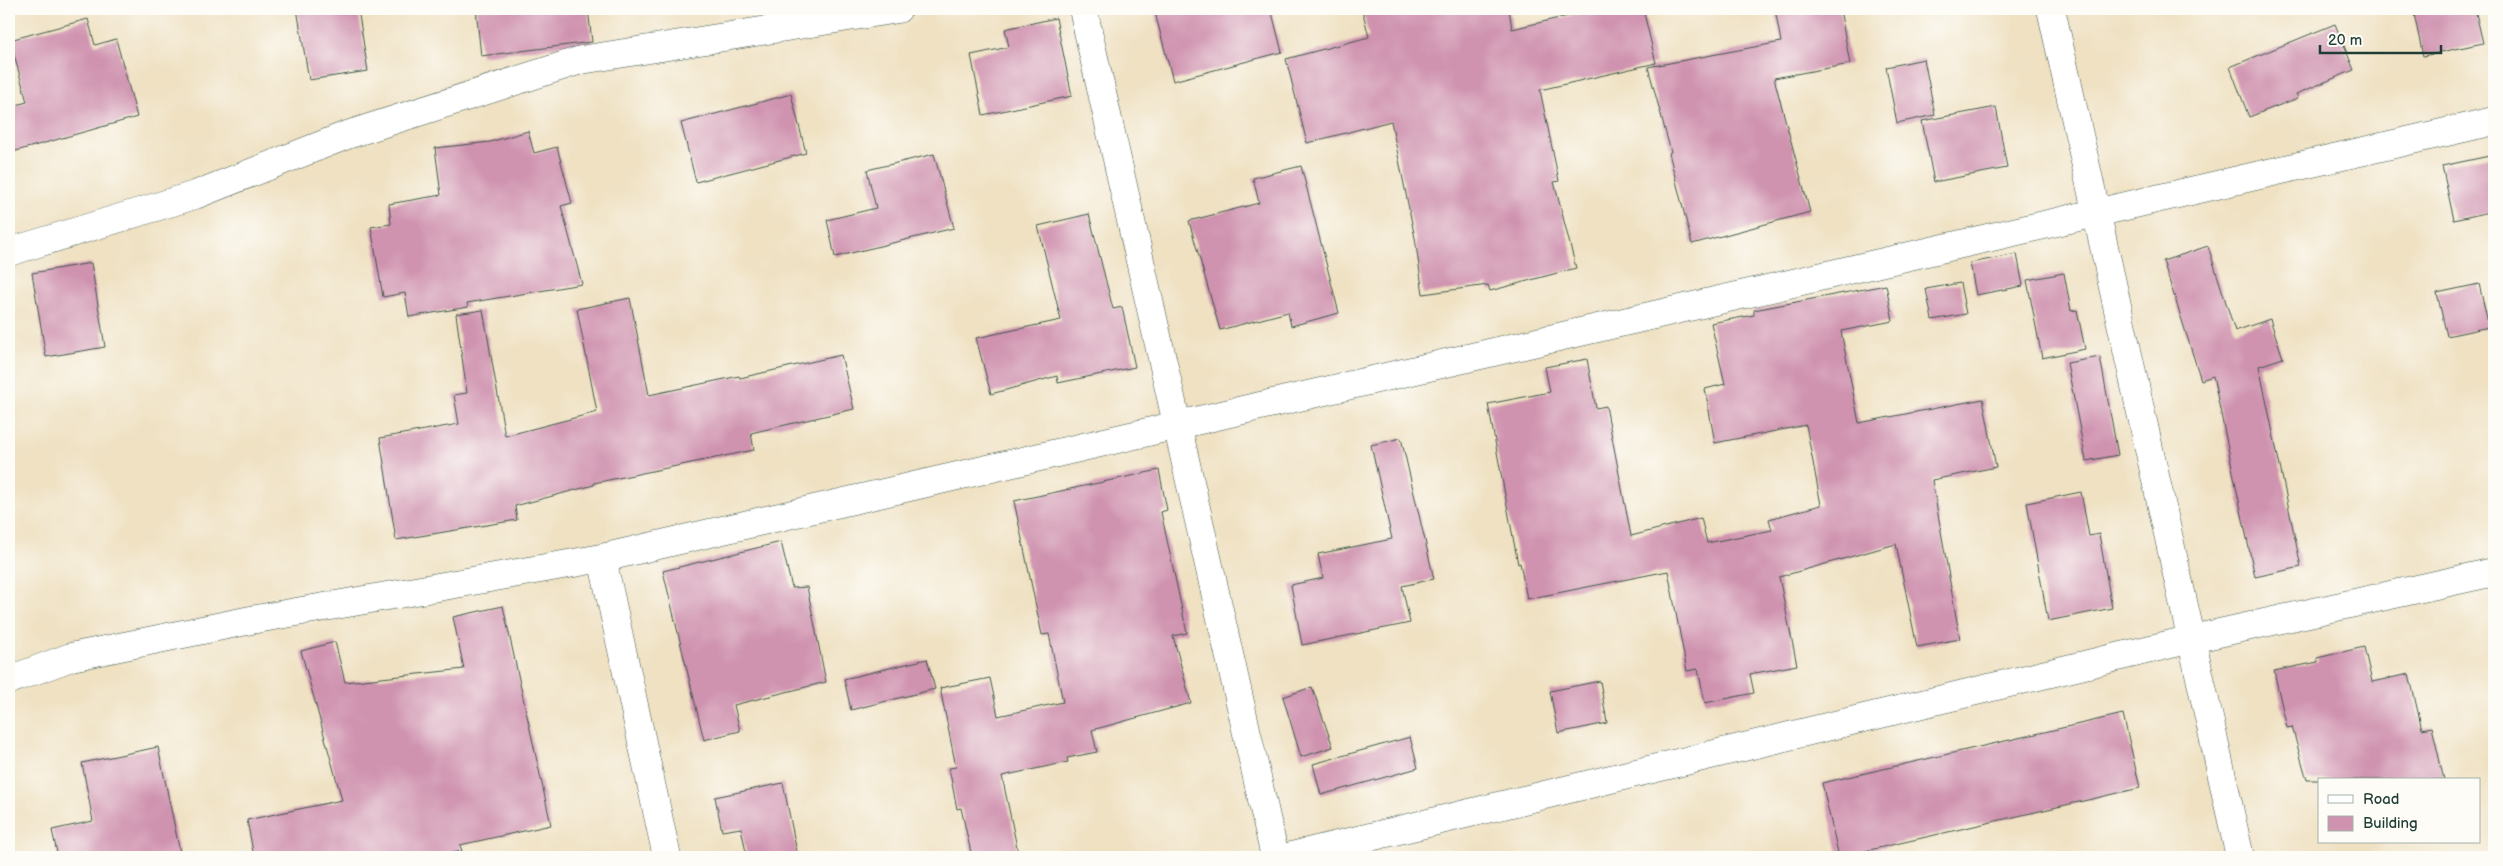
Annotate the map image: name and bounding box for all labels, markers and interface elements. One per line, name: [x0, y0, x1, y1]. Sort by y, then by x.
scale bar: [2320, 22, 2442, 54]
text: 20 m: [2328, 31, 2362, 50]
legend: [2318, 778, 2480, 844]
text: Road: [2363, 790, 2399, 809]
text: Building: [2363, 814, 2418, 833]

